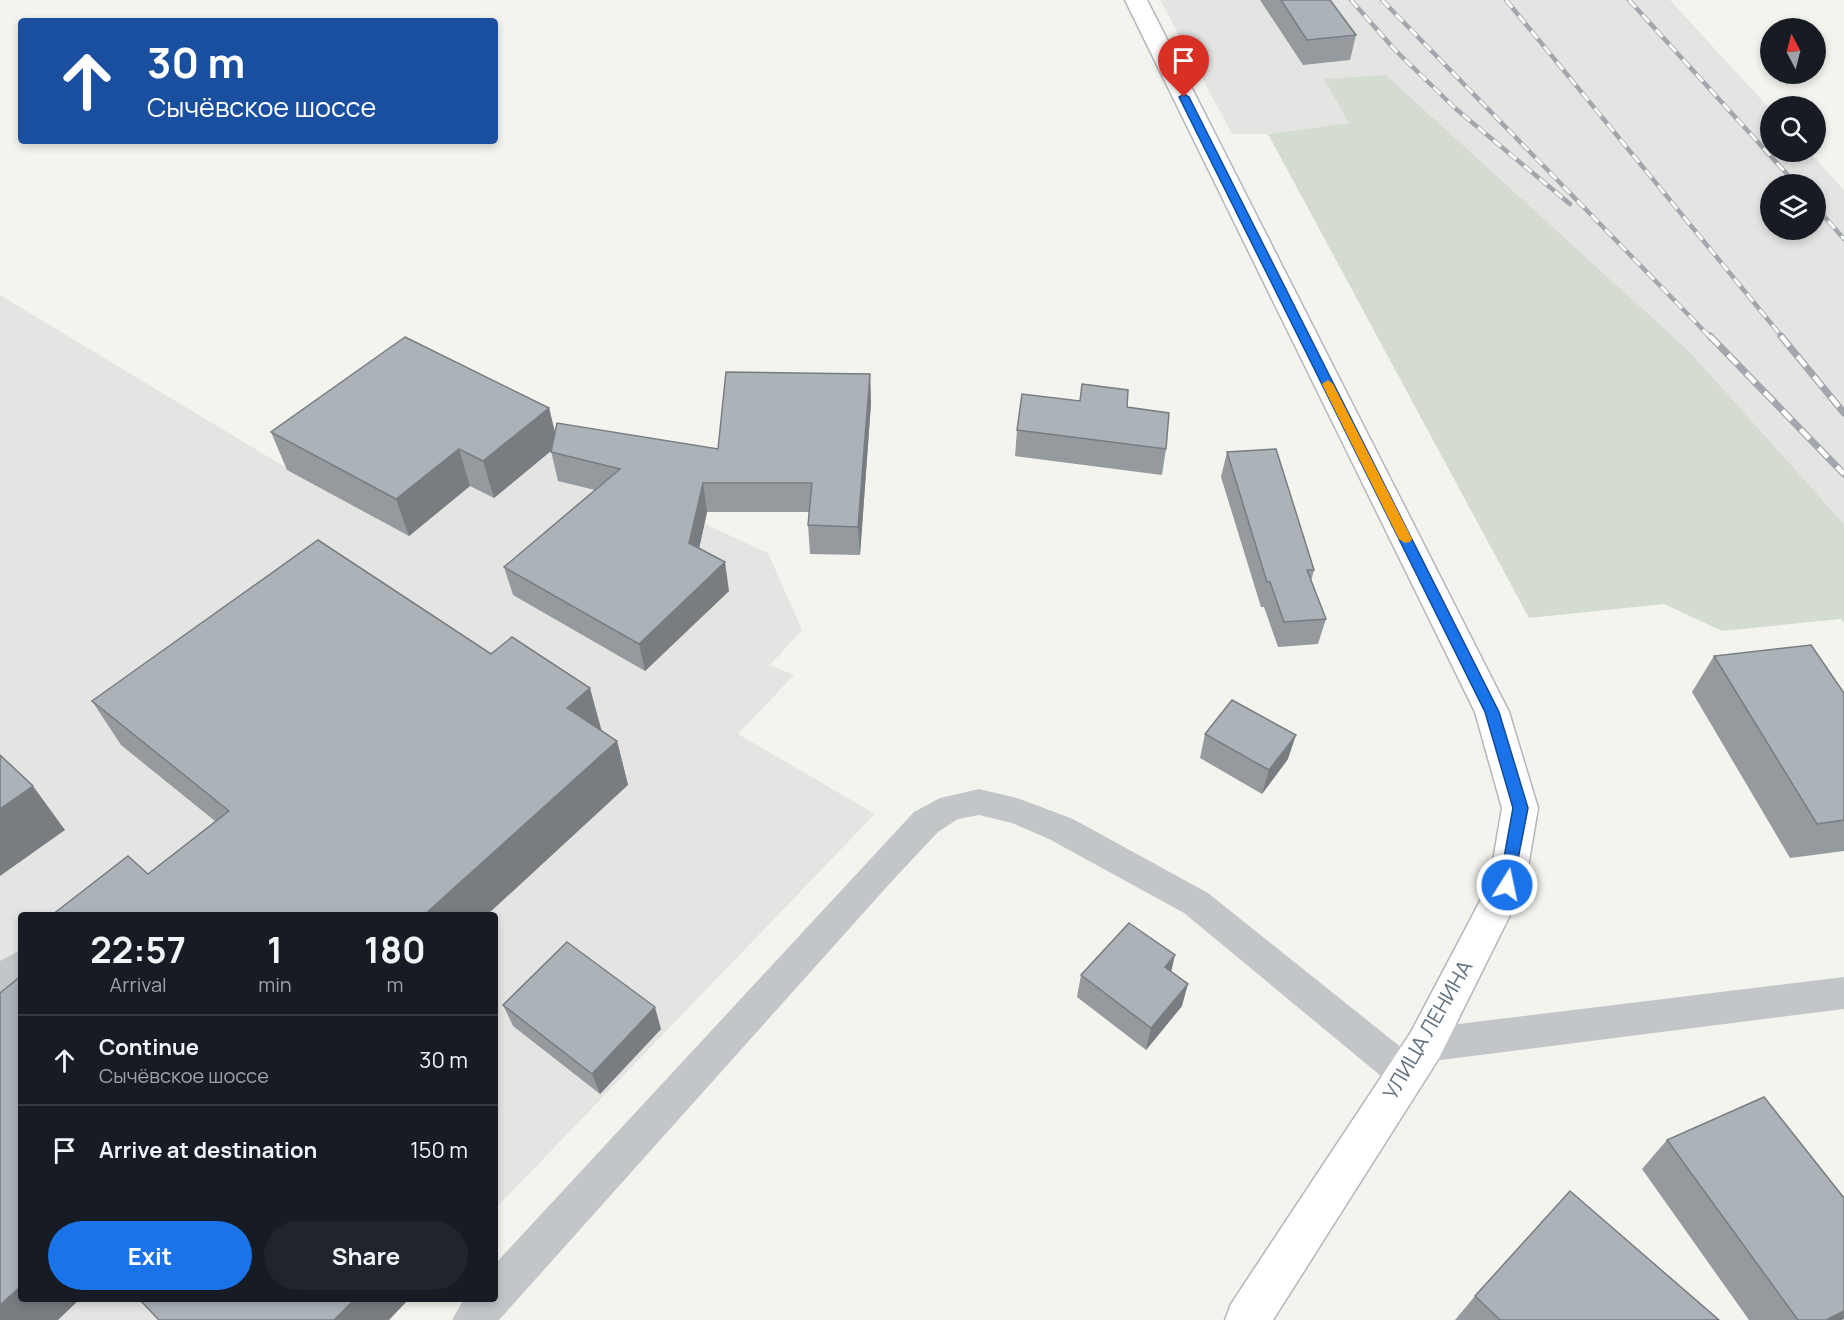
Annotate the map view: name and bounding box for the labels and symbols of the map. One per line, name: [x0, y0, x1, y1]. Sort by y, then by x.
north arrow: [1760, 18, 1826, 84]
pin: [1158, 35, 1209, 97]
position arrow: [1475, 853, 1539, 917]
street label: УЛИЦА ЛЕНИНА: [1376, 955, 1478, 1104]

